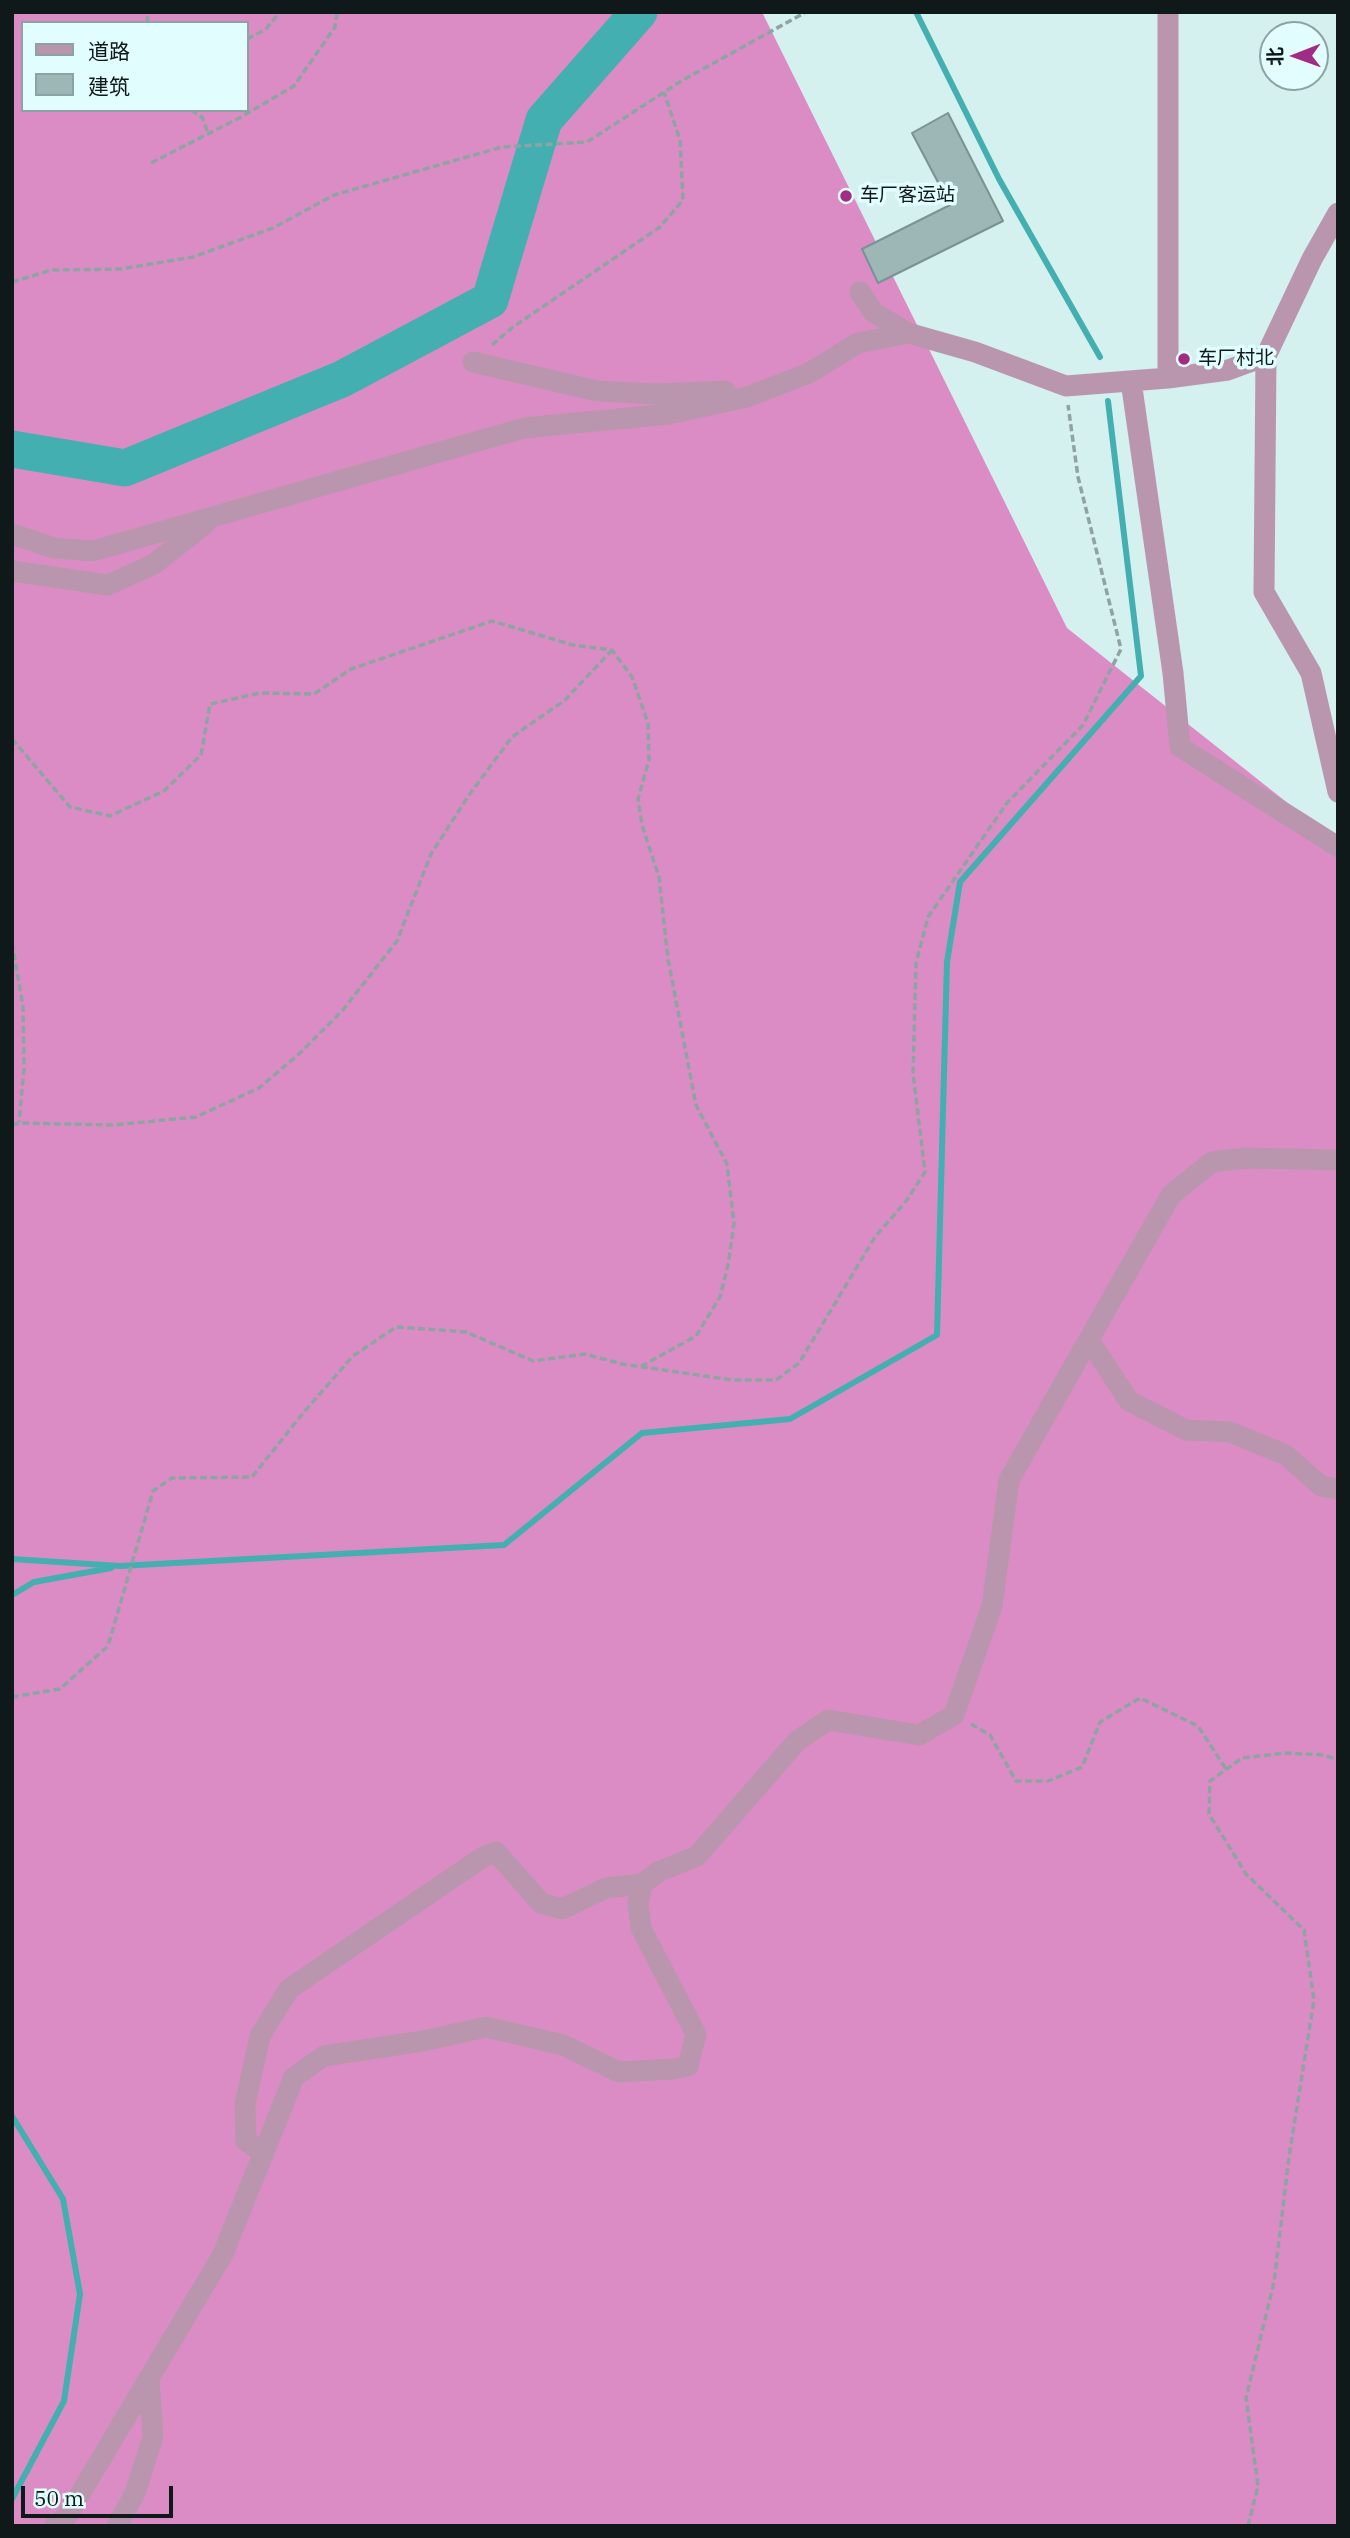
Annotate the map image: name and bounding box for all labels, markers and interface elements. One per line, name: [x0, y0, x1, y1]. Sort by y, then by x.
legend: [21, 21, 248, 112]
north arrow: [1259, 21, 1329, 91]
text: 道路: [88, 37, 130, 65]
text: 北: [1263, 47, 1287, 66]
text: 建筑: [88, 72, 130, 100]
place label: 车厂客运站: [860, 185, 955, 207]
marker: 车厂客运站: [838, 188, 854, 204]
place label: 车厂村北: [1198, 348, 1274, 370]
marker: 车厂村北: [1176, 351, 1192, 367]
scale bar: [24, 2472, 177, 2516]
text: 50 m: [34, 2484, 84, 2512]

